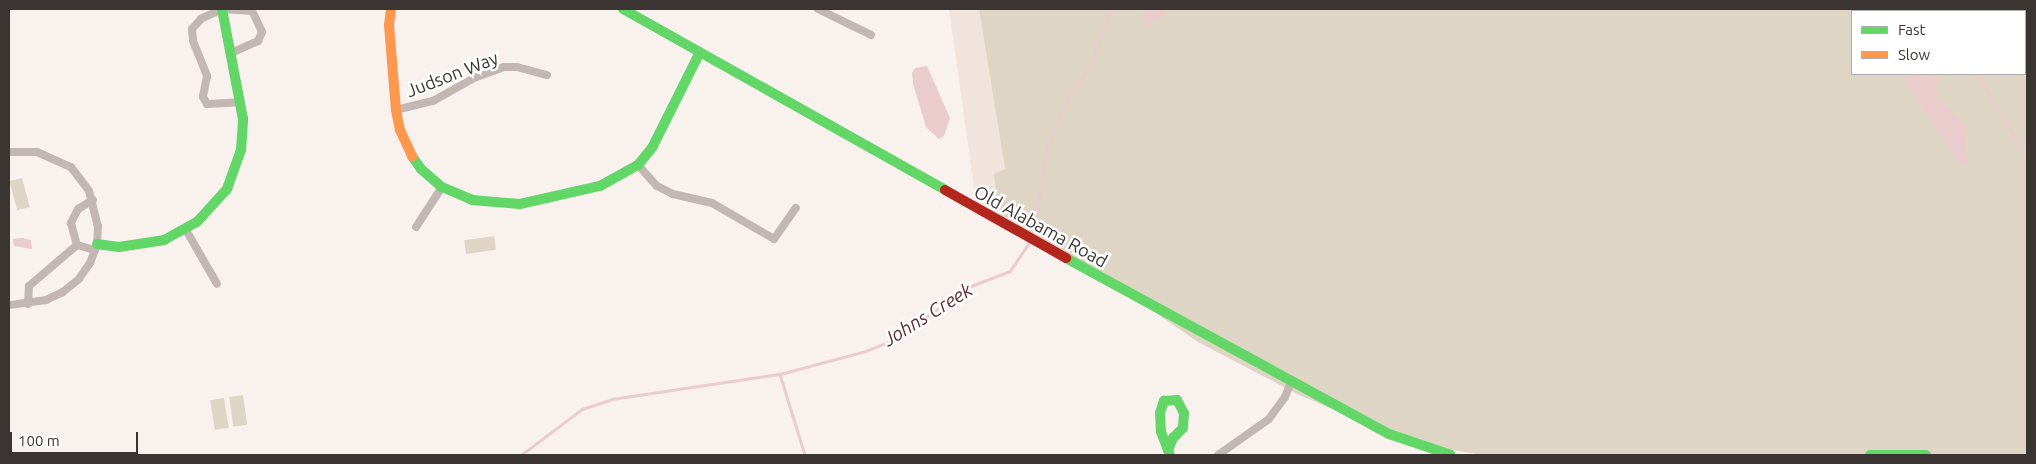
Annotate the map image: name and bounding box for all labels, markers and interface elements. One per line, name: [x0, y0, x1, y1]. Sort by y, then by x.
legend: [1851, 10, 2026, 75]
text: Fast: [1898, 21, 1925, 38]
text: Slow: [1898, 46, 1930, 63]
street label: Judson Way: [403, 47, 501, 101]
street label: Old Alabama Road: [971, 180, 1111, 272]
water label: Johns Creek: [879, 279, 977, 351]
scale bar: [12, 422, 140, 454]
text: 100 m: [18, 432, 60, 449]

